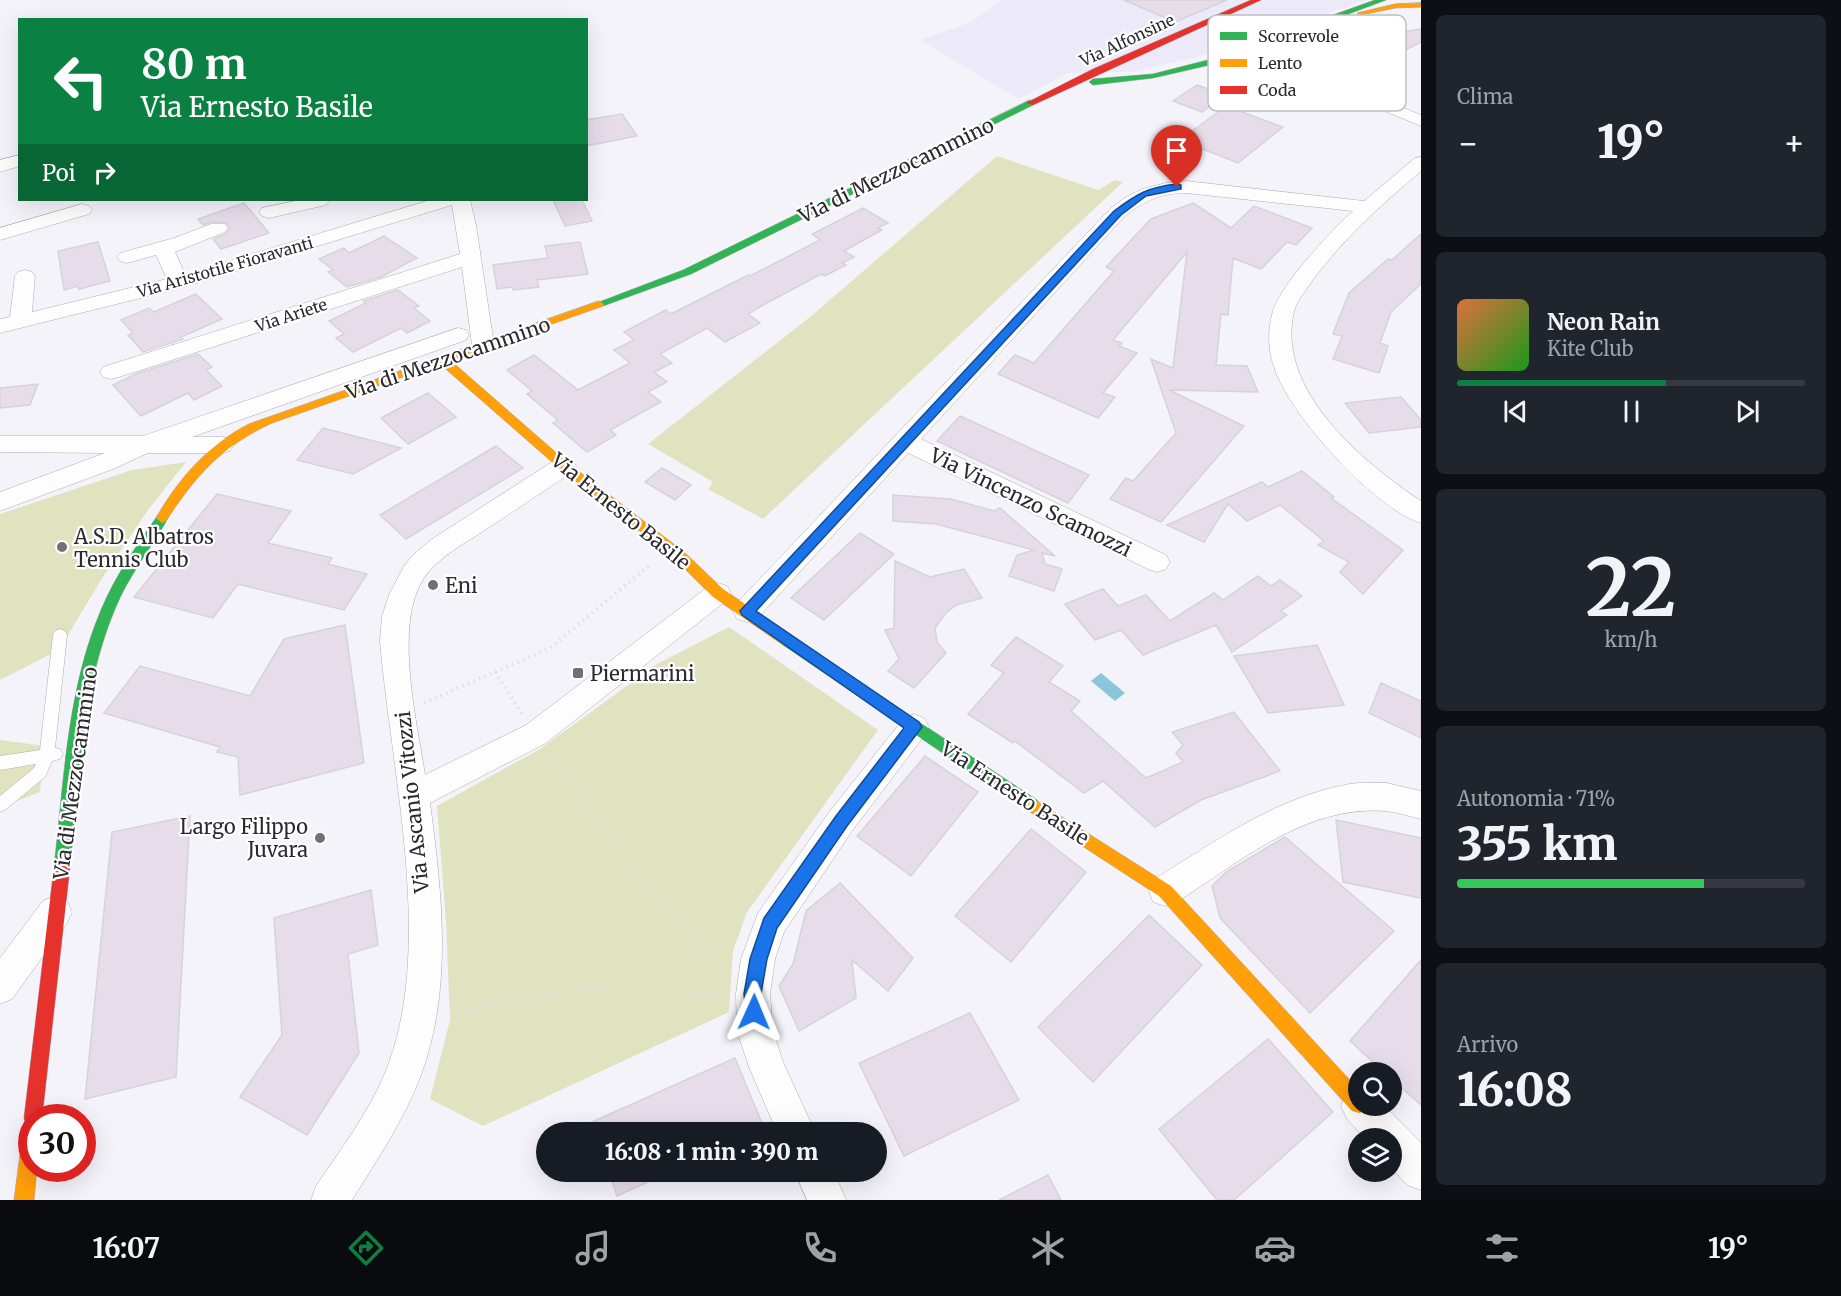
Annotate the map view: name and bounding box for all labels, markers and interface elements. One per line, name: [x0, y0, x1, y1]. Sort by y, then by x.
street label: Via Alfonsine: [1076, 9, 1178, 71]
legend: [1208, 15, 1406, 111]
text: Scorrevole: [1258, 26, 1339, 46]
text: 80 m: [141, 38, 247, 90]
icon: left: [42, 42, 120, 120]
text: Lento: [1258, 53, 1302, 73]
text: Coda: [1258, 80, 1297, 100]
text: Clima: [1457, 84, 1513, 109]
text: Via Ernesto Basile: [141, 90, 373, 124]
street label: Via di Mezzocammino: [793, 112, 998, 229]
text: 19°: [1597, 114, 1665, 170]
text: −: [1457, 123, 1479, 164]
text: +: [1783, 123, 1805, 164]
pin: [1151, 125, 1202, 187]
icon: arrive: [1160, 134, 1193, 167]
icon: right: [88, 156, 121, 189]
text: Poi: [42, 159, 76, 187]
street label: Via Aristotile Fioravanti: [134, 232, 315, 302]
street label: Via Ariete: [252, 294, 330, 336]
text: Neon Rain: [1547, 308, 1660, 336]
street label: Via di Mezzocammino: [342, 311, 554, 405]
text: Kite Club: [1547, 336, 1633, 361]
icon: previous: [1499, 395, 1532, 428]
icon: pause: [1615, 395, 1648, 428]
icon: next: [1731, 395, 1764, 428]
street label: Via Vincenzo Scamozzi: [925, 442, 1136, 562]
street label: Via Ernesto Basile: [546, 447, 696, 575]
place label: A.S.D. Albatros Tennis Club: [73, 524, 214, 572]
text: 22: [1586, 539, 1676, 637]
marker: A.S.D. Albatros Tennis Club: [55, 540, 69, 554]
place label: Eni: [445, 573, 477, 598]
marker: Eni: [426, 578, 440, 592]
text: km/h: [1605, 627, 1657, 652]
place label: Piermarini: [590, 661, 694, 686]
street label: Via di Mezzocammino: [48, 665, 102, 882]
marker: Piermarini: [571, 666, 585, 680]
street label: Via Ascanio Vitozzi: [390, 710, 434, 895]
street label: Via Ernesto Basile: [935, 735, 1094, 850]
text: Autonomia · 71%: [1457, 786, 1615, 811]
place label: Largo Filippo Juvara: [180, 814, 308, 862]
text: 355 km: [1457, 816, 1617, 872]
marker: Largo Filippo Juvara: [313, 831, 327, 845]
position arrow: [722, 980, 786, 1044]
text: Arrivo: [1457, 1032, 1518, 1057]
map controls: [1348, 1062, 1402, 1182]
button: search: [1348, 1062, 1402, 1116]
text: 16:08: [1457, 1062, 1573, 1118]
speed limit sign: 30: [18, 1104, 96, 1182]
button: layers: [1348, 1128, 1402, 1182]
text: 16:08 · 1 min · 390 m: [605, 1138, 818, 1166]
icon: directions: [345, 1227, 387, 1269]
icon: music: [572, 1227, 614, 1269]
icon: phone: [799, 1227, 841, 1269]
icon: climate: [1027, 1227, 1069, 1269]
icon: car: [1254, 1227, 1296, 1269]
icon: filters: [1481, 1227, 1523, 1269]
text: 16:07: [93, 1231, 160, 1265]
text: 19°: [1708, 1231, 1748, 1265]

